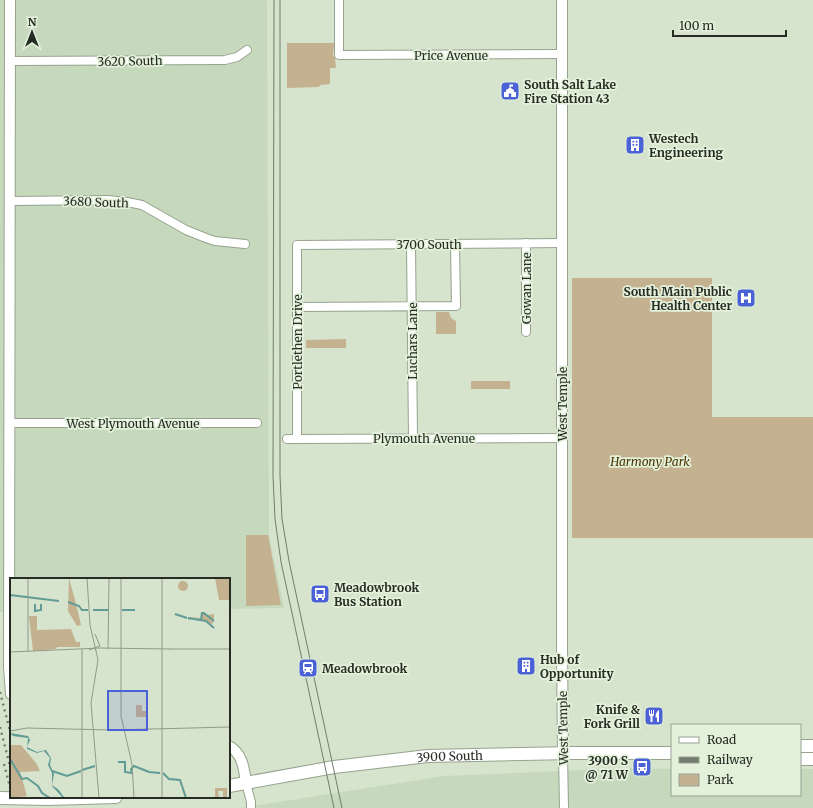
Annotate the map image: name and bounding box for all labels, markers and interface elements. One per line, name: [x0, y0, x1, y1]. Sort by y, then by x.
north arrow: [12, 12, 52, 52]
scale bar: [673, 12, 786, 38]
text: N: [28, 15, 37, 29]
text: 100 m: [679, 18, 714, 33]
street label: Price Avenue: [414, 48, 488, 63]
street label: 3620 South: [97, 53, 163, 69]
place label: South Salt Lake Fire Station 43: [524, 77, 617, 106]
public building icon: South Salt Lake Fire Station 43: [499, 80, 521, 102]
place label: Westech Engineering: [648, 131, 723, 160]
building icon: Westech Engineering: [624, 134, 646, 156]
street label: 3680 South: [63, 193, 129, 211]
street label: 3700 South: [396, 237, 462, 252]
street label: Gowan Lane: [519, 252, 534, 324]
place label: South Main Public Health Center: [624, 284, 732, 313]
hospital icon: South Main Public Health Center: [735, 287, 757, 309]
street label: Portlethen Drive: [290, 294, 305, 390]
street label: Luchars Lane: [405, 302, 420, 380]
street label: West Temple: [555, 367, 570, 442]
street label: West Plymouth Avenue: [65, 416, 200, 431]
street label: Plymouth Avenue: [373, 431, 475, 446]
park label: Harmony Park: [609, 454, 690, 469]
inset map: [10, 578, 230, 798]
place label: Meadowbrook Bus Station: [334, 580, 419, 609]
bus stop icon: Meadowbrook Bus Station: [309, 583, 331, 605]
place label: Hub of Opportunity: [540, 652, 614, 681]
building icon: Hub of Opportunity: [515, 655, 537, 677]
station icon: Meadowbrook: [297, 657, 319, 679]
place label: Meadowbrook: [322, 661, 407, 676]
street label: West Temple: [555, 691, 571, 766]
place label: Knife & Fork Grill: [584, 702, 640, 731]
restaurant icon: Knife & Fork Grill: [643, 705, 665, 727]
legend: [671, 724, 801, 796]
text: Road: [707, 732, 736, 747]
street label: 3900 South: [416, 747, 483, 765]
text: Railway: [707, 752, 753, 767]
place label: 3900 S @ 71 W: [585, 753, 629, 782]
bus stop icon: 3900 S @ 71 W: [631, 756, 653, 778]
text: Park: [707, 772, 734, 787]

